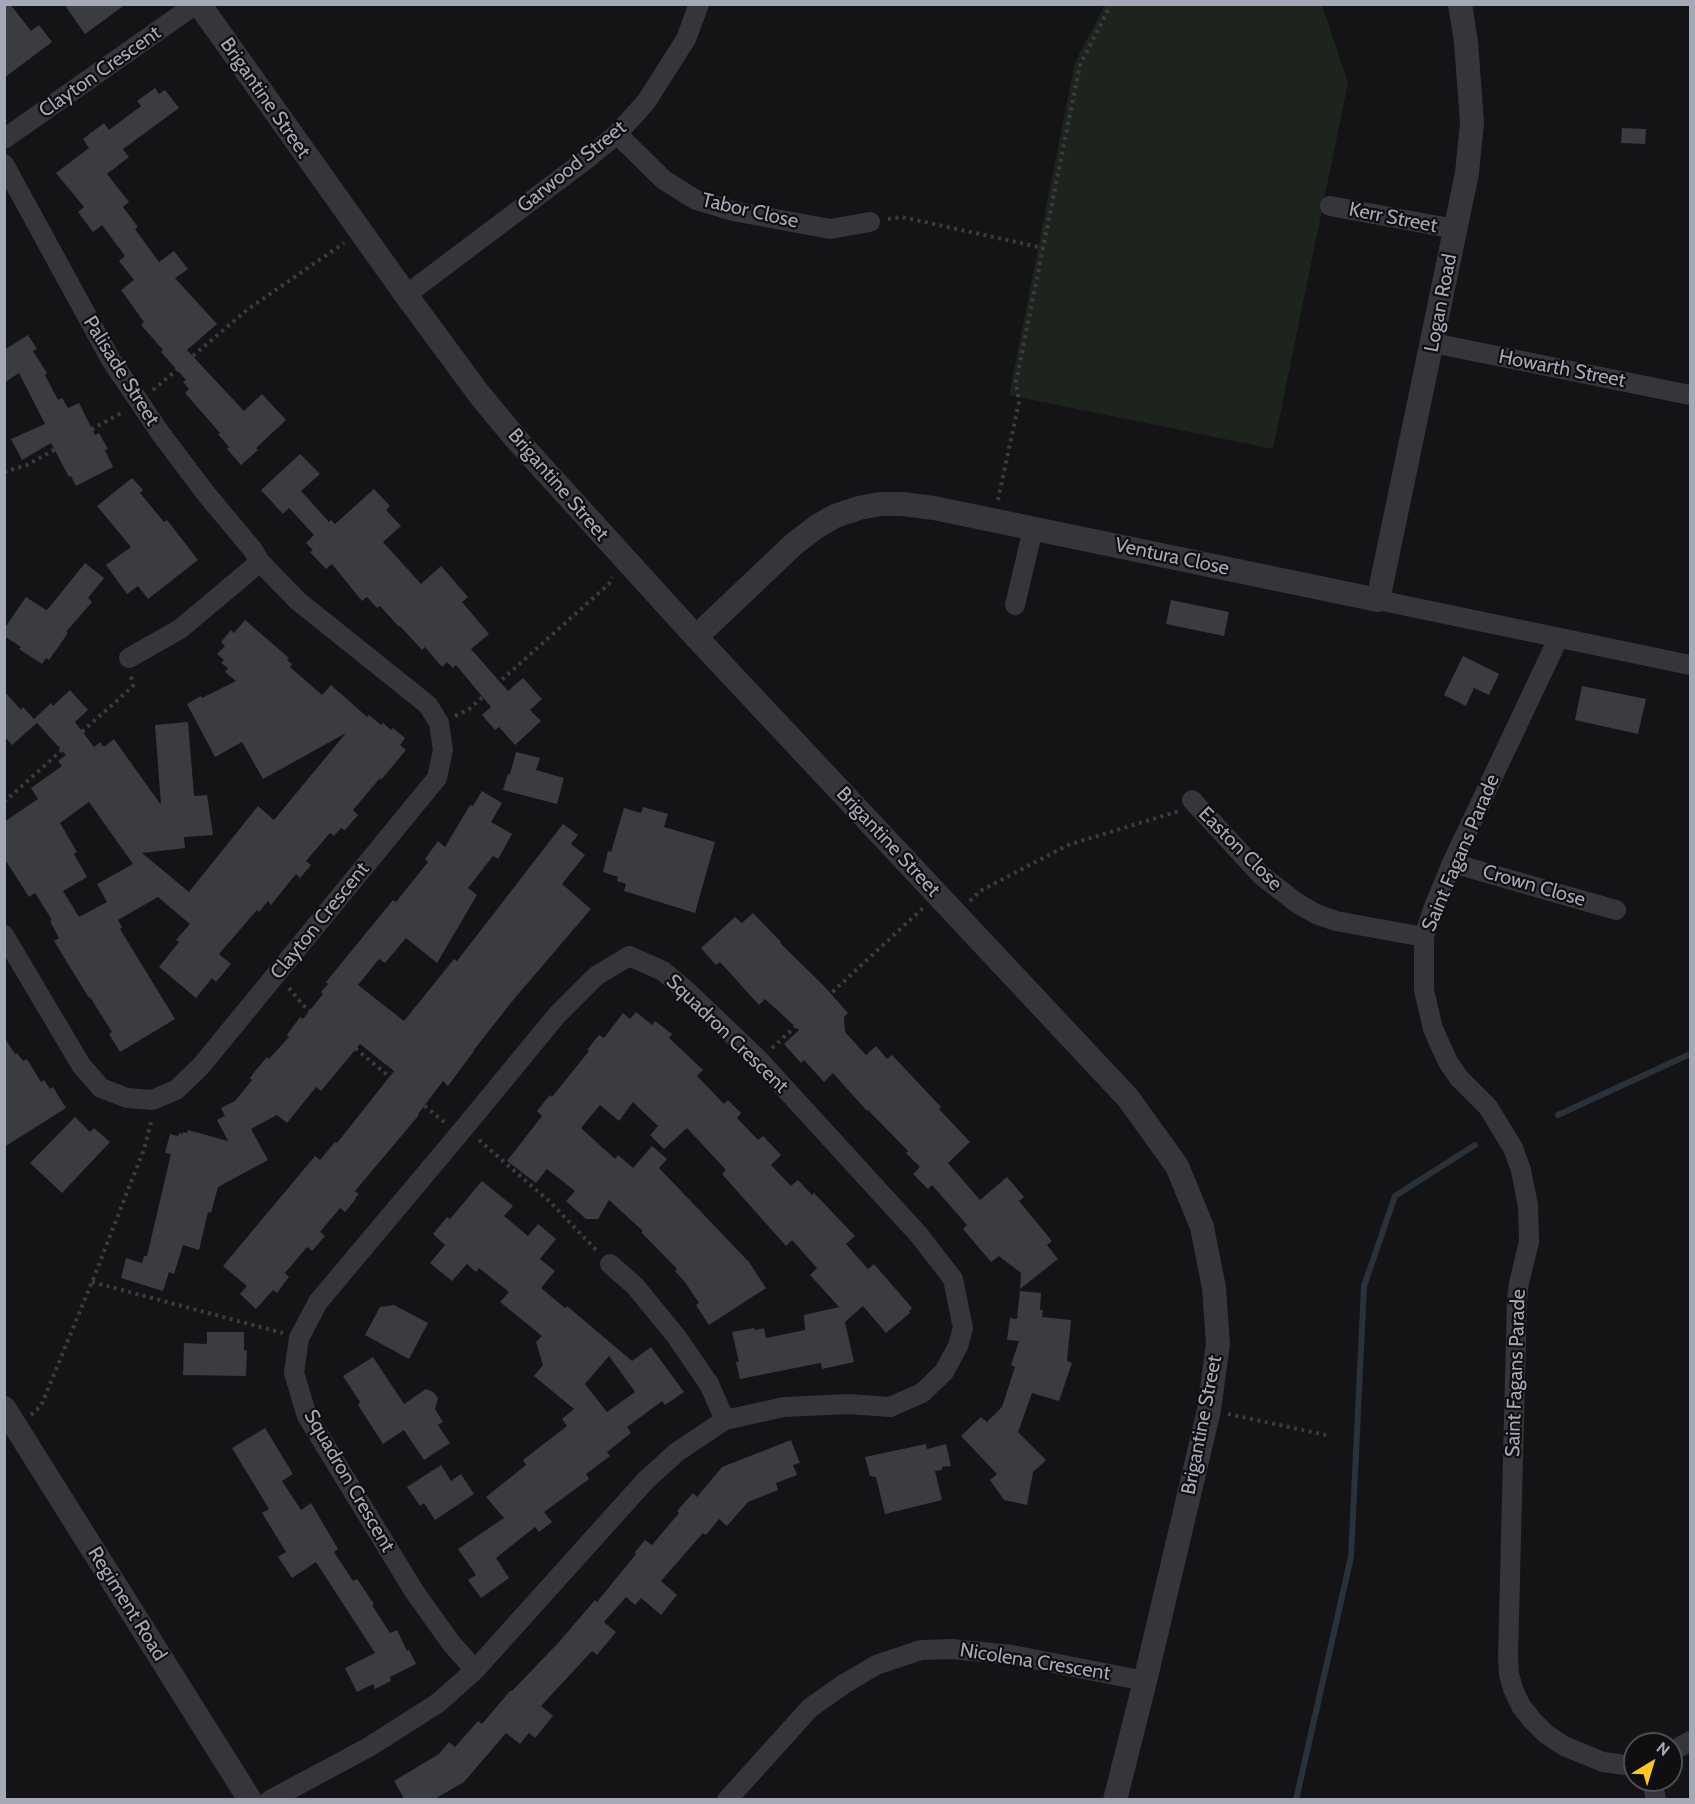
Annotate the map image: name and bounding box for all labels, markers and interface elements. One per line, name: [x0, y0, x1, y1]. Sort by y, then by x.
street label: Clayton Crescent: [34, 21, 166, 123]
street label: Brigantine Street: [215, 33, 315, 163]
street label: Garwood Street: [513, 116, 631, 218]
street label: Tabor Close: [699, 188, 801, 234]
street label: Kerr Street: [1347, 198, 1439, 238]
street label: Logan Road: [1420, 252, 1462, 354]
street label: Palisade Street: [78, 312, 164, 430]
street label: Howarth Street: [1497, 345, 1627, 393]
street label: Brigantine Street: [503, 424, 613, 546]
street label: Ventura Close: [1113, 533, 1231, 581]
street label: Saint Fagans Parade: [1417, 771, 1505, 935]
street label: Brigantine Street: [831, 782, 945, 902]
street label: Easton Close: [1193, 802, 1287, 896]
street label: Clayton Crescent: [266, 858, 374, 984]
street label: Crown Close: [1480, 860, 1588, 912]
street label: Squadron Crescent: [661, 970, 793, 1098]
street label: Saint Fagans Parade: [1501, 1289, 1531, 1457]
street label: Brigantine Street: [1177, 1353, 1227, 1497]
street label: Squadron Crescent: [298, 1406, 400, 1556]
street label: Regiment Road: [82, 1543, 172, 1665]
street label: Nicolena Crescent: [958, 1638, 1112, 1686]
north arrow: [1623, 1732, 1683, 1792]
text: N: [1653, 1738, 1673, 1760]

